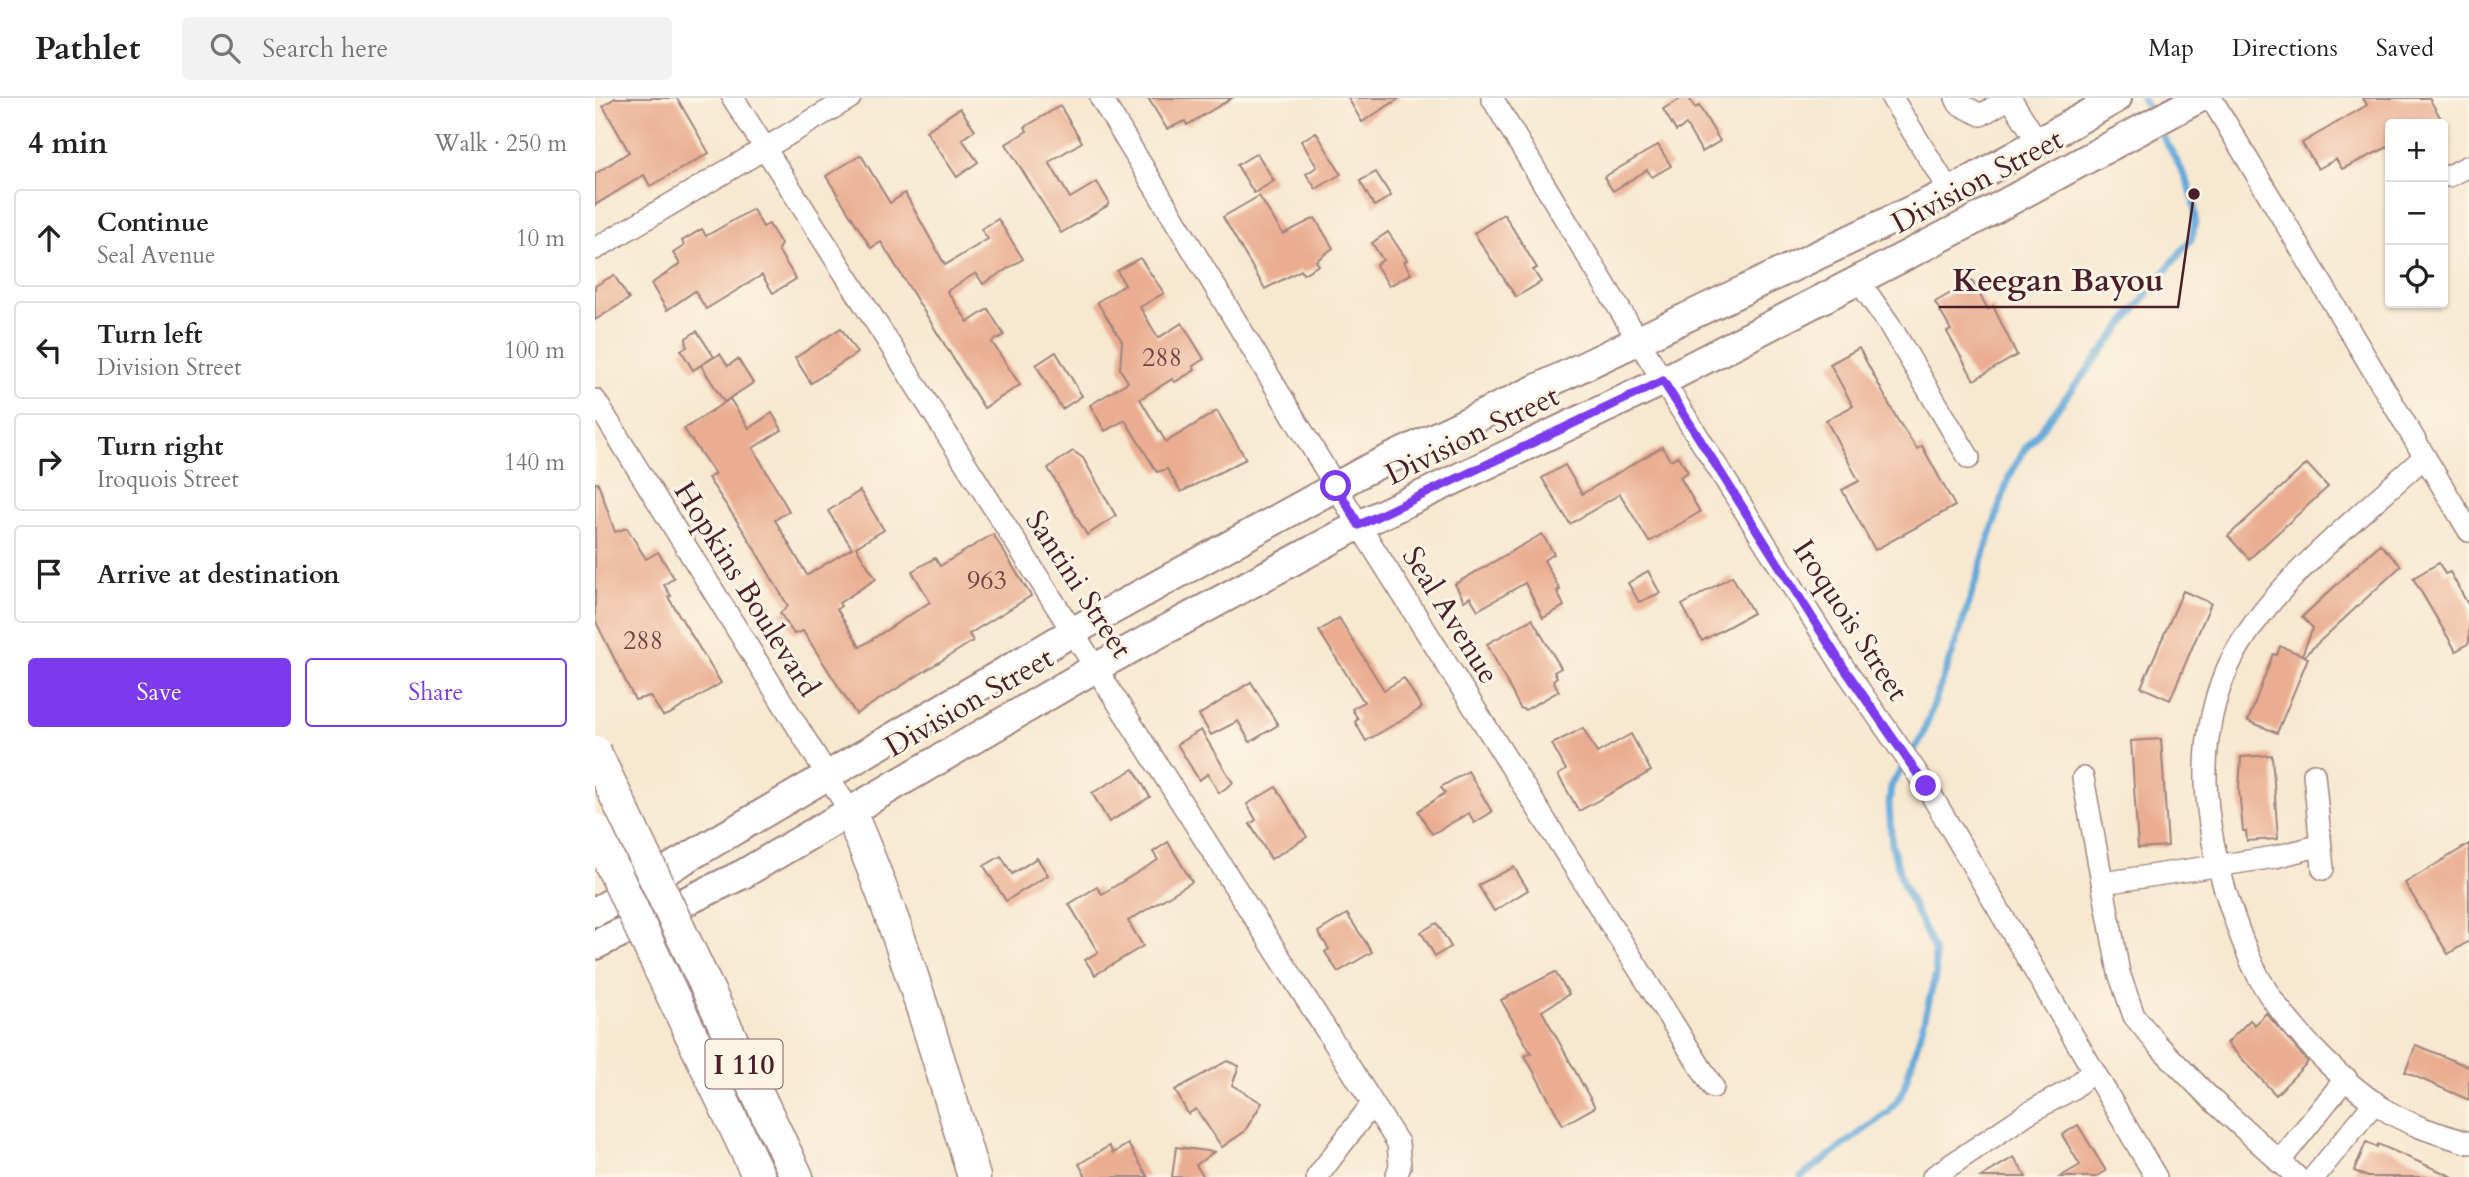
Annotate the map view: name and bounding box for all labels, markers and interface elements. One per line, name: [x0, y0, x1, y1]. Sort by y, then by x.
search box: [182, 17, 672, 80]
text: Pathlet: [35, 26, 140, 71]
icon: search: [206, 29, 244, 67]
text: Search here: [262, 31, 388, 66]
text: Map: [2148, 32, 2194, 65]
text: Directions: [2232, 32, 2338, 65]
text: Saved: [2376, 32, 2434, 65]
street label: Division Street: [1884, 119, 2070, 244]
map controls: [2385, 119, 2448, 308]
button: +: [2385, 119, 2448, 182]
text: 4 min: [28, 123, 108, 164]
text: Walk · 250 m: [434, 128, 567, 159]
button: −: [2385, 182, 2448, 245]
text: Continue: [97, 205, 209, 240]
icon: ahead: [30, 219, 68, 257]
text: 10 m: [516, 223, 565, 254]
text: Seal Avenue: [97, 240, 216, 271]
button: locate: [2385, 245, 2448, 308]
callout: Keegan Bayou: [1939, 254, 2178, 307]
text: Keegan Bayou: [1952, 259, 2164, 303]
text: Turn left: [97, 317, 202, 352]
icon: left: [30, 331, 68, 369]
text: 100 m: [504, 335, 565, 366]
house number: 288: [1142, 340, 1182, 375]
text: Division Street: [97, 352, 241, 383]
street label: Division Street: [1379, 376, 1566, 495]
text: Turn right: [97, 429, 224, 464]
icon: right: [30, 443, 68, 481]
text: 140 m: [504, 447, 565, 478]
text: Iroquois Street: [97, 464, 239, 495]
route start: [1320, 470, 1351, 501]
street label: Hopkins Boulevard: [664, 474, 829, 705]
street label: Santini Street: [1015, 502, 1142, 667]
street label: Iroquois Street: [1783, 532, 1918, 709]
street label: Seal Avenue: [1392, 539, 1509, 692]
icon: arrive: [30, 555, 68, 593]
text: Arrive at destination: [97, 557, 340, 592]
house number: 963: [967, 563, 1007, 598]
house number: 288: [623, 623, 663, 658]
street label: Division Street: [877, 637, 1062, 767]
button: Save: [28, 658, 291, 727]
button: Share: [305, 658, 567, 727]
route end: [1910, 770, 1941, 801]
road number: I 110: [705, 1040, 783, 1088]

